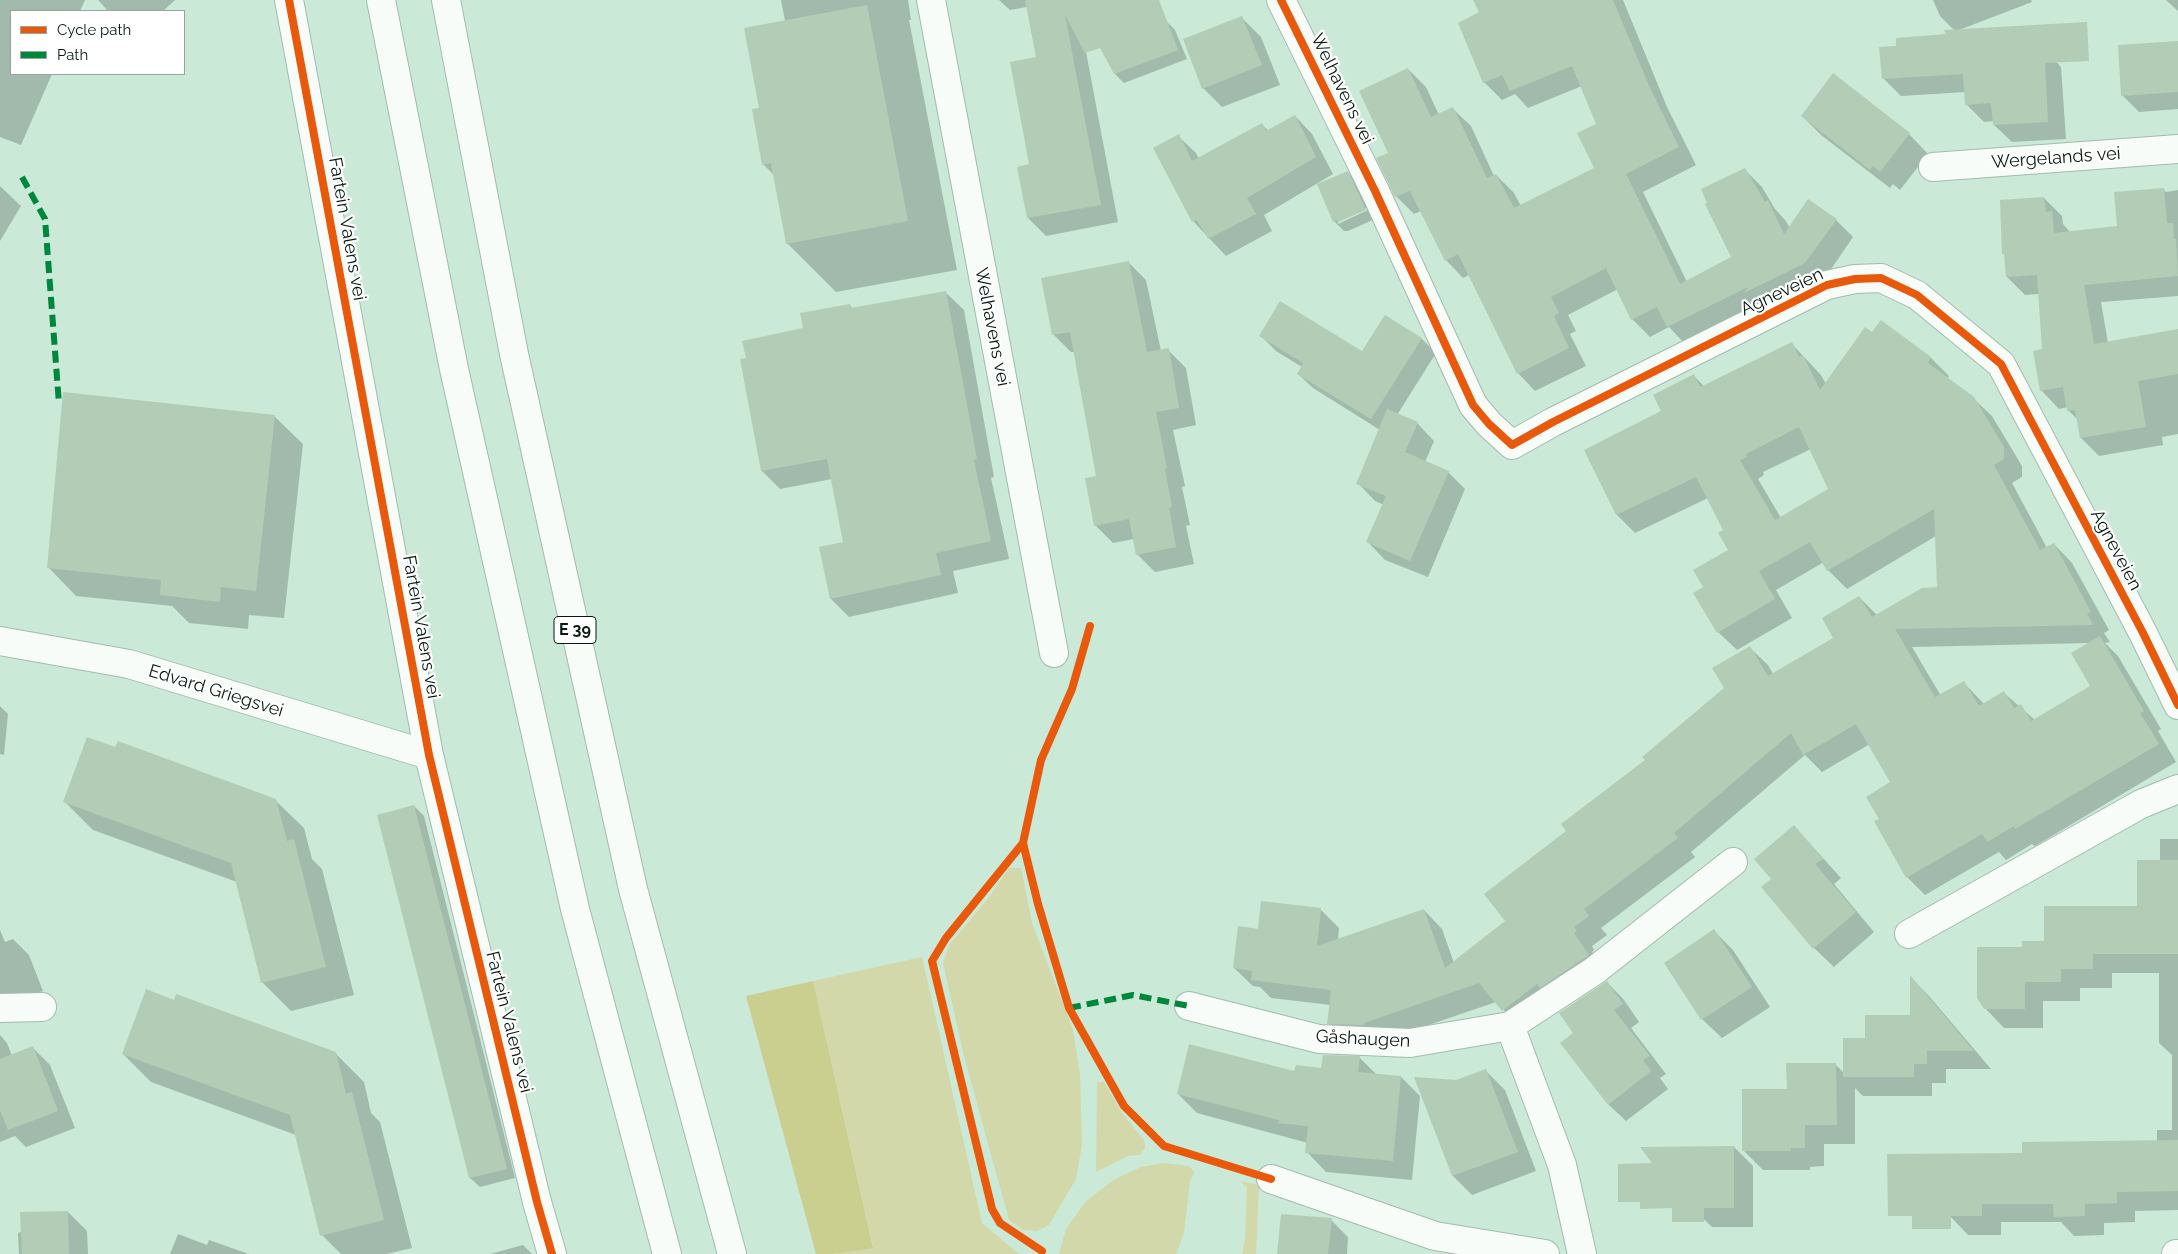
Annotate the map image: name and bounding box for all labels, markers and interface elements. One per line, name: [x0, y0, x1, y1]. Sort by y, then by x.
legend: [10, 10, 185, 75]
text: Cycle path: [57, 21, 131, 39]
street label: Welhavens vei: [1306, 30, 1378, 148]
text: Path: [57, 46, 88, 64]
street label: Wergelands vei: [1991, 143, 2121, 173]
street label: Fartein Valens vei: [324, 156, 370, 302]
street label: Agneveien: [1737, 263, 1827, 321]
street label: Welhavens vei: [970, 266, 1014, 388]
street label: Agneveien: [2086, 506, 2146, 594]
street label: Fartein Valens vei: [398, 554, 444, 700]
road number: E 39: [554, 616, 596, 644]
street label: Edvard Griegsvei: [146, 660, 286, 722]
street label: Fartein Valens vei: [481, 949, 537, 1095]
street label: Gåshaugen: [1315, 1026, 1411, 1052]

